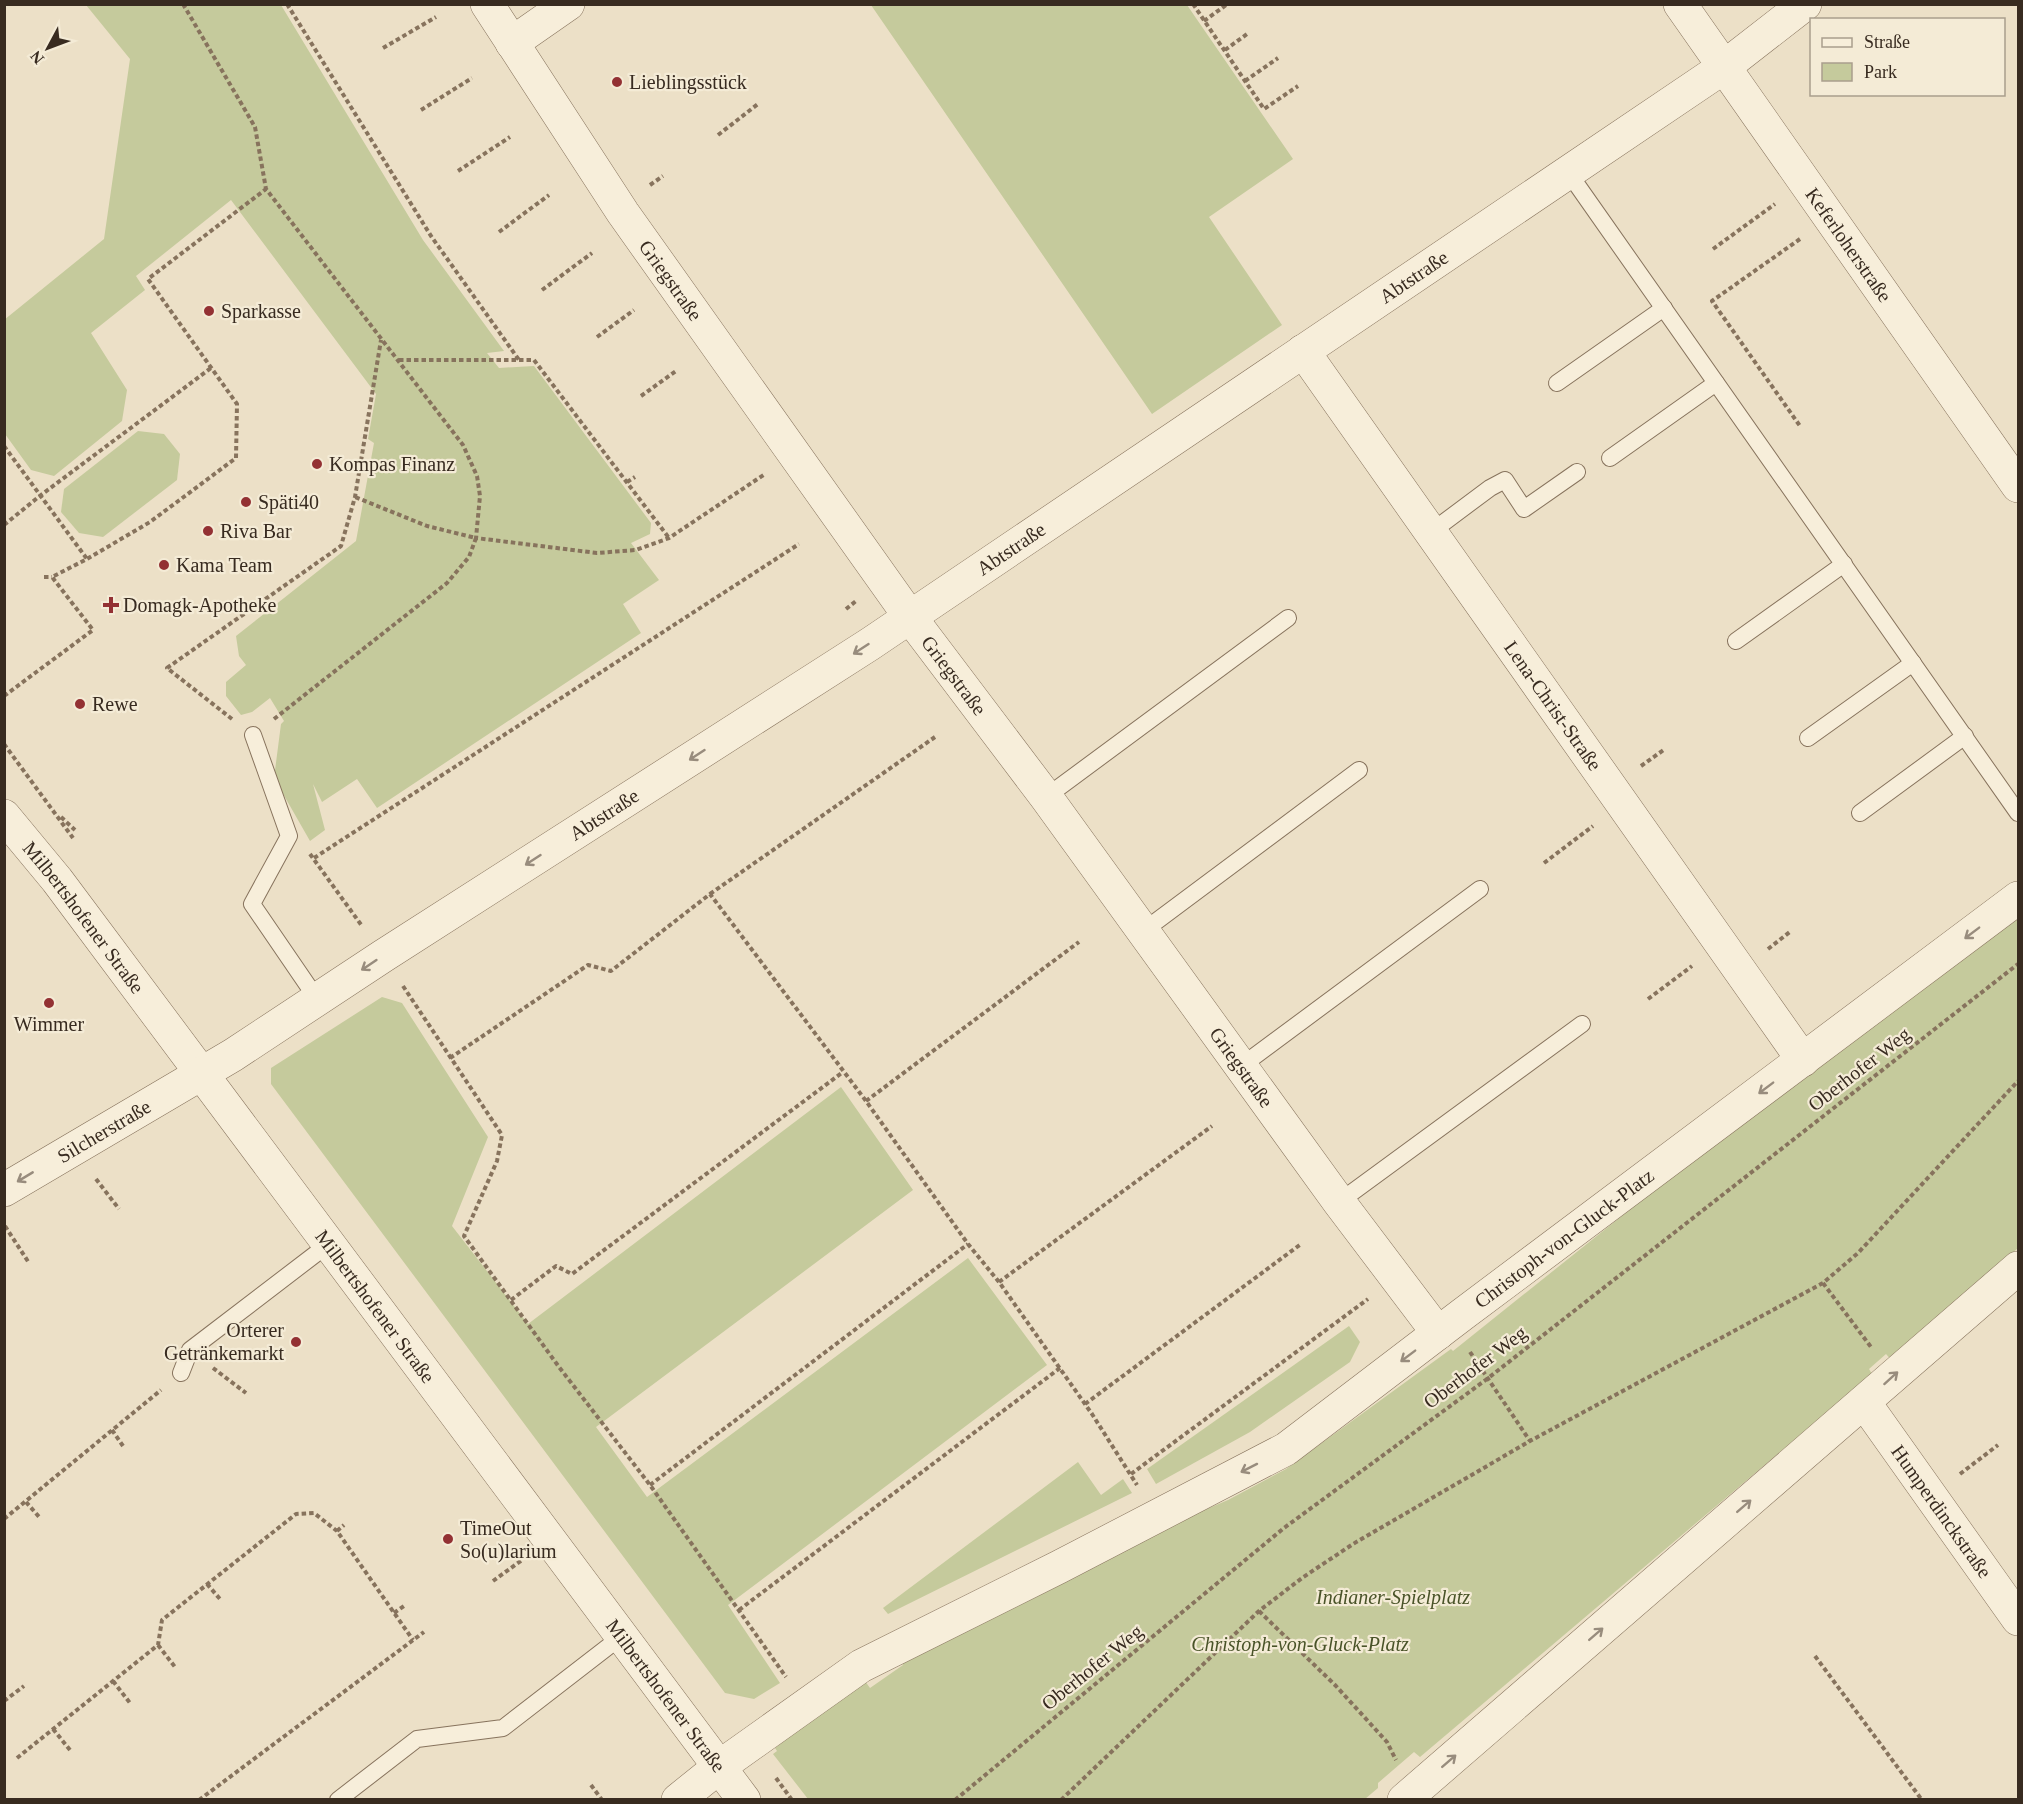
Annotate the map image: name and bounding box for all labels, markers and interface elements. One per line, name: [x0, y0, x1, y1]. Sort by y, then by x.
north arrow: [18, 18, 78, 78]
legend: [1810, 18, 2005, 96]
text: Straße: [1864, 32, 1910, 52]
text: N: [27, 47, 47, 67]
text: Park: [1864, 62, 1897, 82]
place label: Lieblingsstück: [629, 71, 747, 94]
marker: Lieblingsstück: [610, 75, 624, 89]
street label: Keferloherstraße: [1801, 183, 1896, 306]
street label: Griegstraße: [635, 236, 707, 325]
street label: Abtstraße: [1375, 246, 1452, 308]
place label: Sparkasse: [221, 300, 301, 323]
marker: Sparkasse: [202, 304, 216, 318]
place label: Kompas Finanz: [329, 453, 455, 476]
marker: Kompas Finanz: [310, 457, 324, 471]
place label: Späti40: [258, 491, 319, 514]
marker: Späti40: [239, 495, 253, 509]
street label: Abtstraße: [973, 518, 1049, 580]
place label: Riva Bar: [220, 520, 292, 542]
marker: Riva Bar: [201, 524, 215, 538]
place label: Kama Team: [176, 554, 273, 576]
marker: Kama Team: [157, 558, 171, 572]
place label: Domagk-Apotheke: [123, 594, 276, 617]
marker: Domagk-Apotheke: [104, 598, 118, 612]
street label: Griegstraße: [917, 631, 991, 719]
street label: Lena-Christ-Straße: [1500, 637, 1606, 775]
one-way arrow: [853, 644, 870, 656]
place label: Rewe: [92, 693, 138, 715]
marker: Rewe: [73, 697, 87, 711]
one-way arrow: [689, 749, 706, 761]
street label: Abtstraße: [565, 784, 643, 845]
street label: Milbertshofener Straße: [19, 837, 149, 998]
one-way arrow: [525, 854, 542, 866]
one-way arrow: [1964, 927, 1980, 939]
one-way arrow: [361, 960, 378, 972]
marker: Wimmer: [42, 996, 56, 1010]
place label: Wimmer: [14, 1013, 84, 1035]
street label: Oberhofer Weg: [1804, 1022, 1915, 1116]
street label: Griegstraße: [1205, 1023, 1278, 1112]
one-way arrow: [1758, 1082, 1774, 1094]
street label: Silcherstraße: [53, 1095, 155, 1167]
street label: Christoph-von-Gluck-Platz: [1470, 1164, 1658, 1312]
one-way arrow: [17, 1172, 34, 1184]
street label: Milbertshofener Straße: [311, 1225, 440, 1387]
place label: Orterer Getränkemarkt: [164, 1319, 284, 1364]
street label: Oberhofer Weg: [1419, 1321, 1531, 1414]
marker: Orterer Getränkemarkt: [289, 1335, 303, 1349]
one-way arrow: [1400, 1350, 1416, 1363]
one-way arrow: [1883, 1371, 1898, 1385]
street label: Humperdinckstraße: [1887, 1441, 1996, 1582]
one-way arrow: [1240, 1463, 1258, 1475]
one-way arrow: [1736, 1500, 1752, 1513]
place label: TimeOut So(u)larium: [460, 1517, 557, 1563]
marker: TimeOut So(u)larium: [441, 1532, 455, 1546]
park label: Indianer-Spielplatz: [1315, 1586, 1470, 1609]
street label: Milbertshofener Straße: [602, 1615, 730, 1776]
street label: Oberhofer Weg: [1037, 1620, 1147, 1715]
one-way arrow: [1588, 1627, 1603, 1641]
park label: Christoph-von-Gluck-Platz: [1191, 1633, 1409, 1656]
one-way arrow: [1440, 1755, 1456, 1769]

